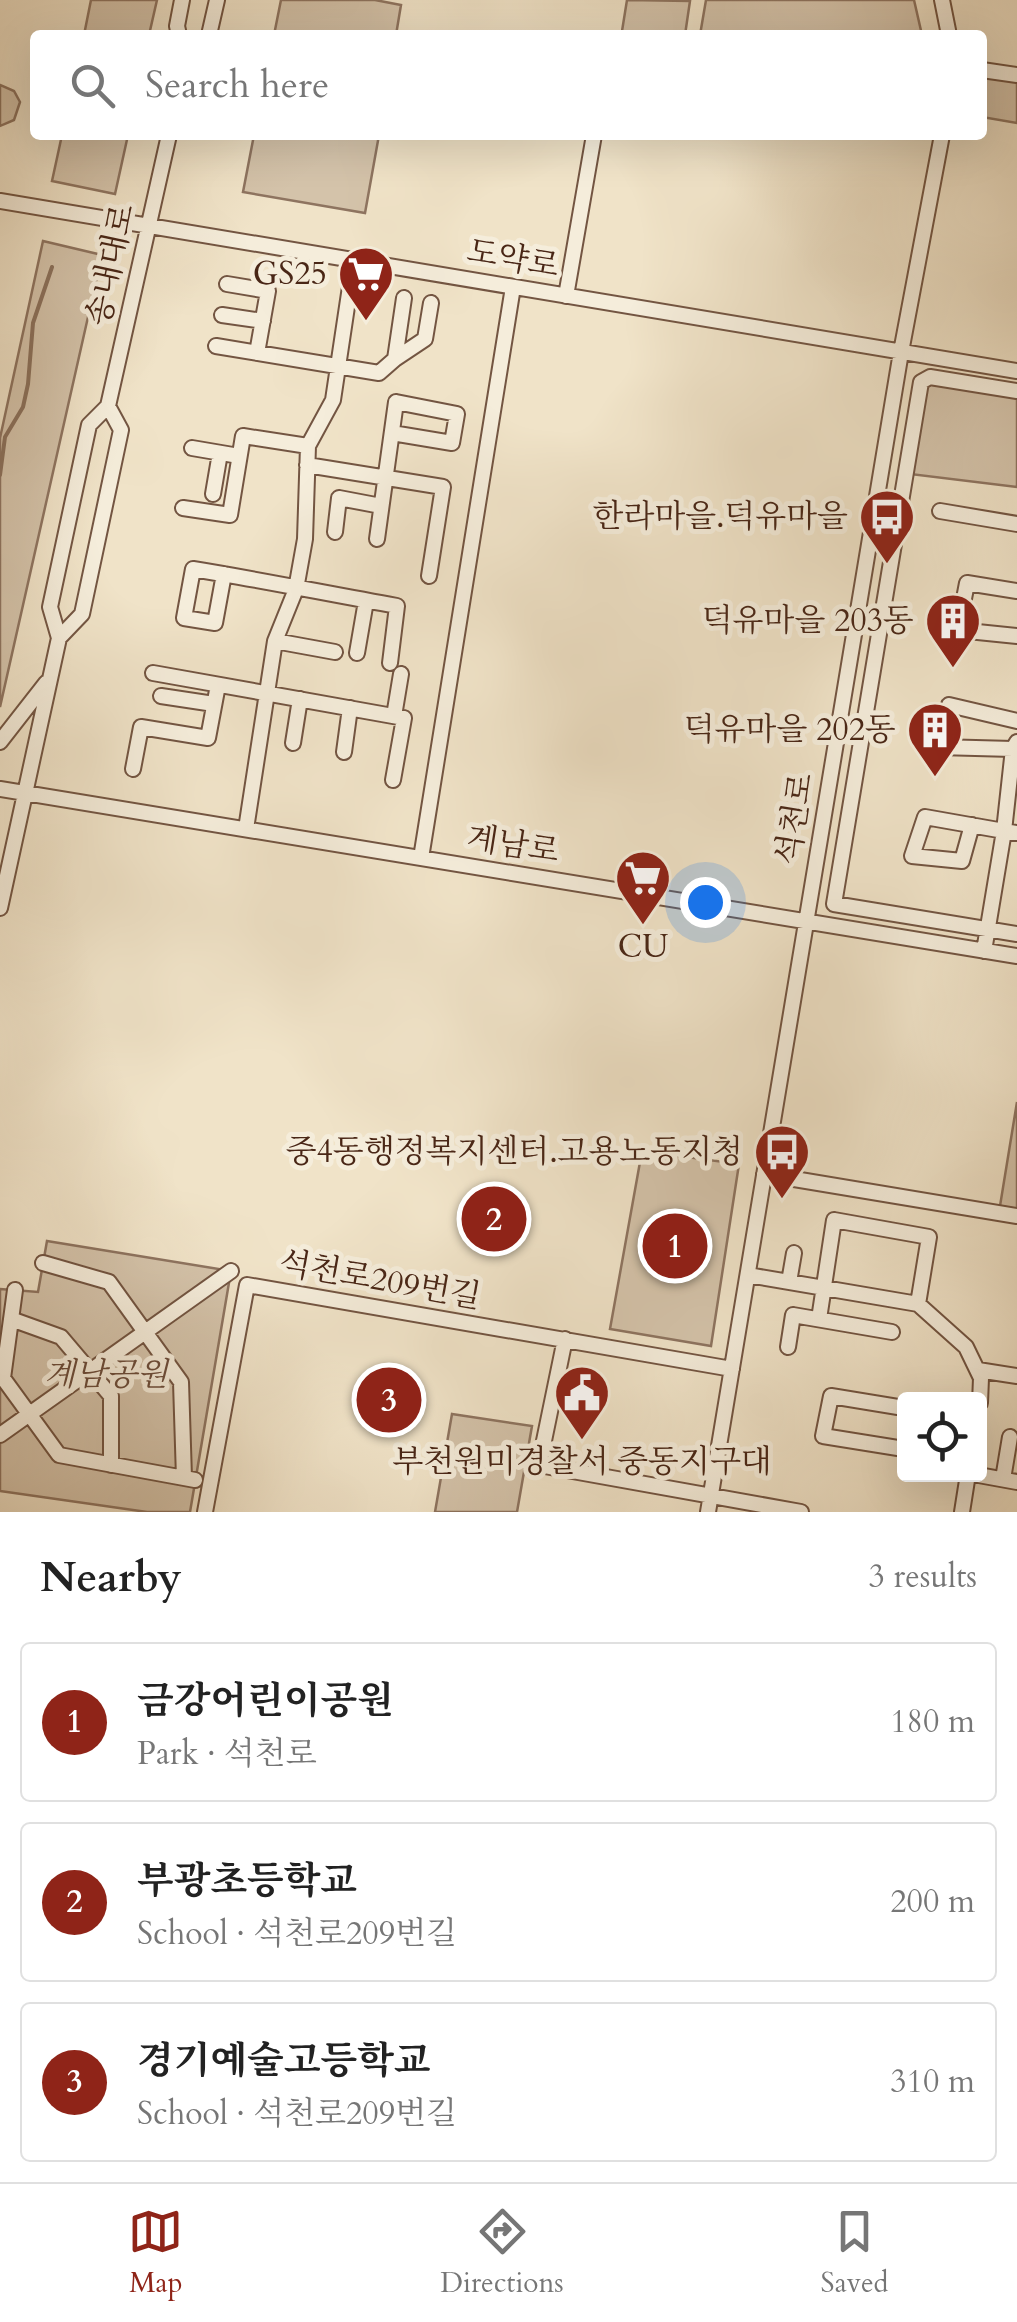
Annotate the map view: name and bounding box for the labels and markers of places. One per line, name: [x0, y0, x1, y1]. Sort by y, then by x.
supermarket icon: GS25: [336, 244, 396, 323]
place label: GS25: [253, 252, 327, 296]
bus stop icon: 한라마을.덕유마을: [857, 487, 917, 566]
place label: 한라마을.덕유마을: [593, 495, 848, 539]
building icon: 덕유마을 203동: [923, 591, 983, 670]
place label: 덕유마을 203동: [702, 599, 914, 643]
building icon: 덕유마을 202동: [905, 700, 965, 779]
place label: 덕유마을 202동: [684, 708, 896, 752]
supermarket icon: CU: [613, 848, 673, 927]
place label: CU: [618, 925, 668, 969]
bus stop icon: 중4동행정복지센터.고용노동지청: [752, 1122, 812, 1201]
place label: 중4동행정복지센터.고용노동지청: [286, 1130, 743, 1174]
pin: 2: [462, 1182, 526, 1256]
pin: 1: [642, 1208, 708, 1284]
pin: 3: [356, 1362, 422, 1438]
public building icon: 부천원미경찰서 중동지구대: [552, 1363, 612, 1442]
place label: 부천원미경찰서 중동지구대: [392, 1440, 772, 1484]

